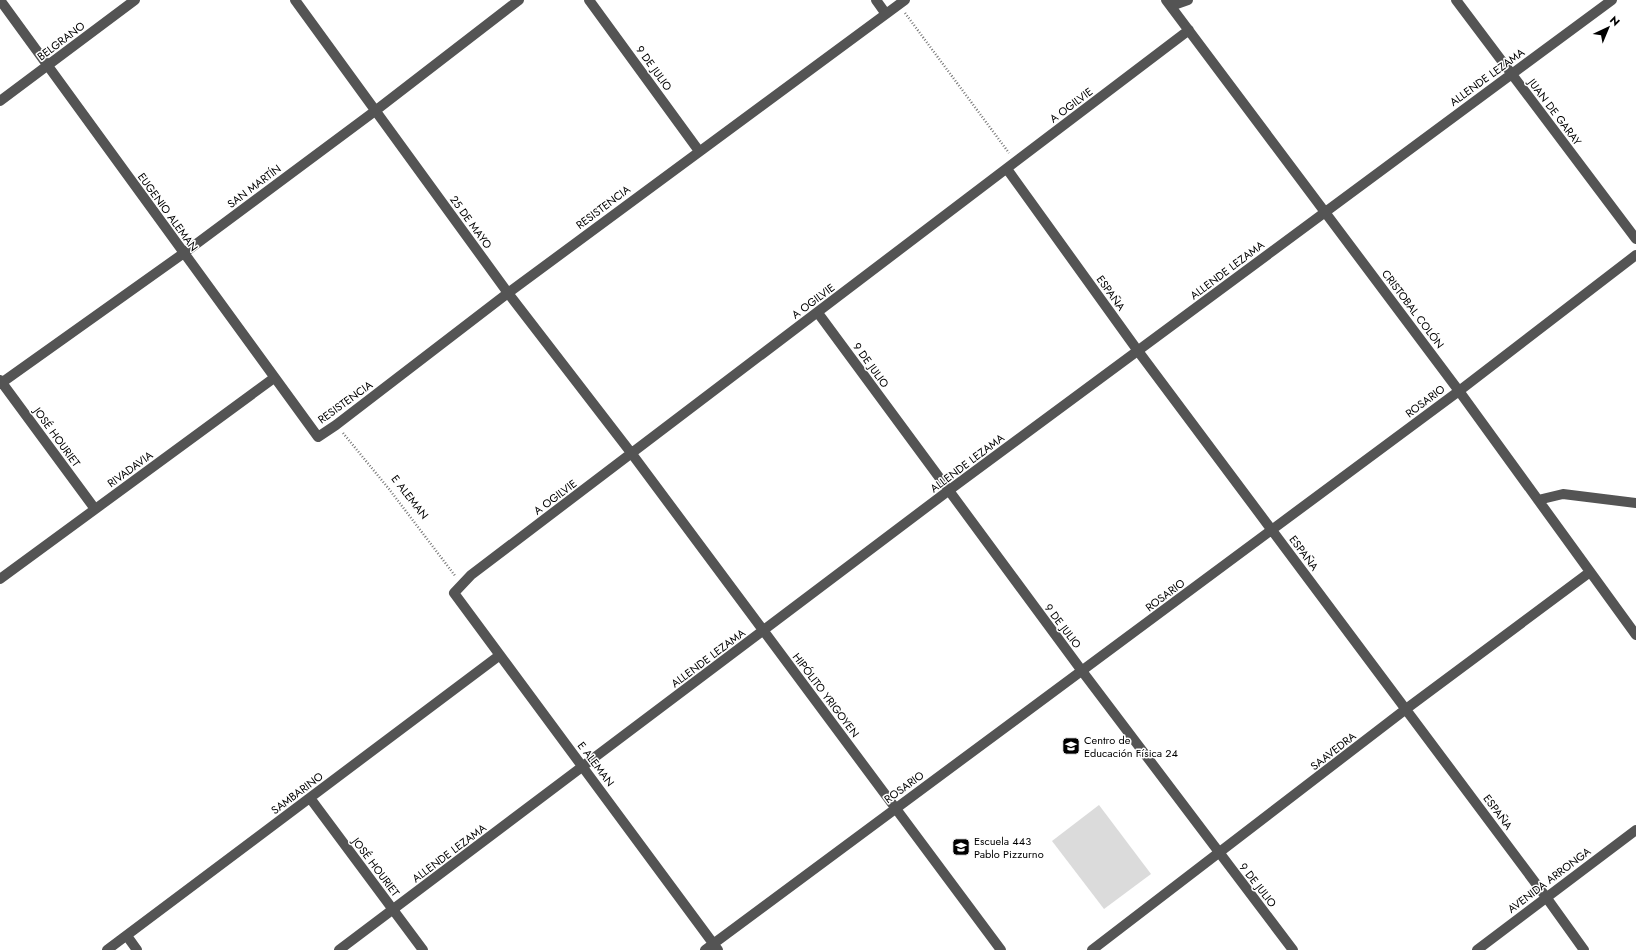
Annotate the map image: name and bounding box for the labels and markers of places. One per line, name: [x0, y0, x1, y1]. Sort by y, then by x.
place label: Centro de Educación Física 24: [1084, 732, 1179, 761]
school or university icon: Centro de Educación Física 24: [1061, 736, 1081, 756]
place label: Escuela 443 Pablo Pizzurno: [974, 833, 1044, 862]
school or university icon: Escuela 443 Pablo Pizzurno: [951, 837, 971, 857]

